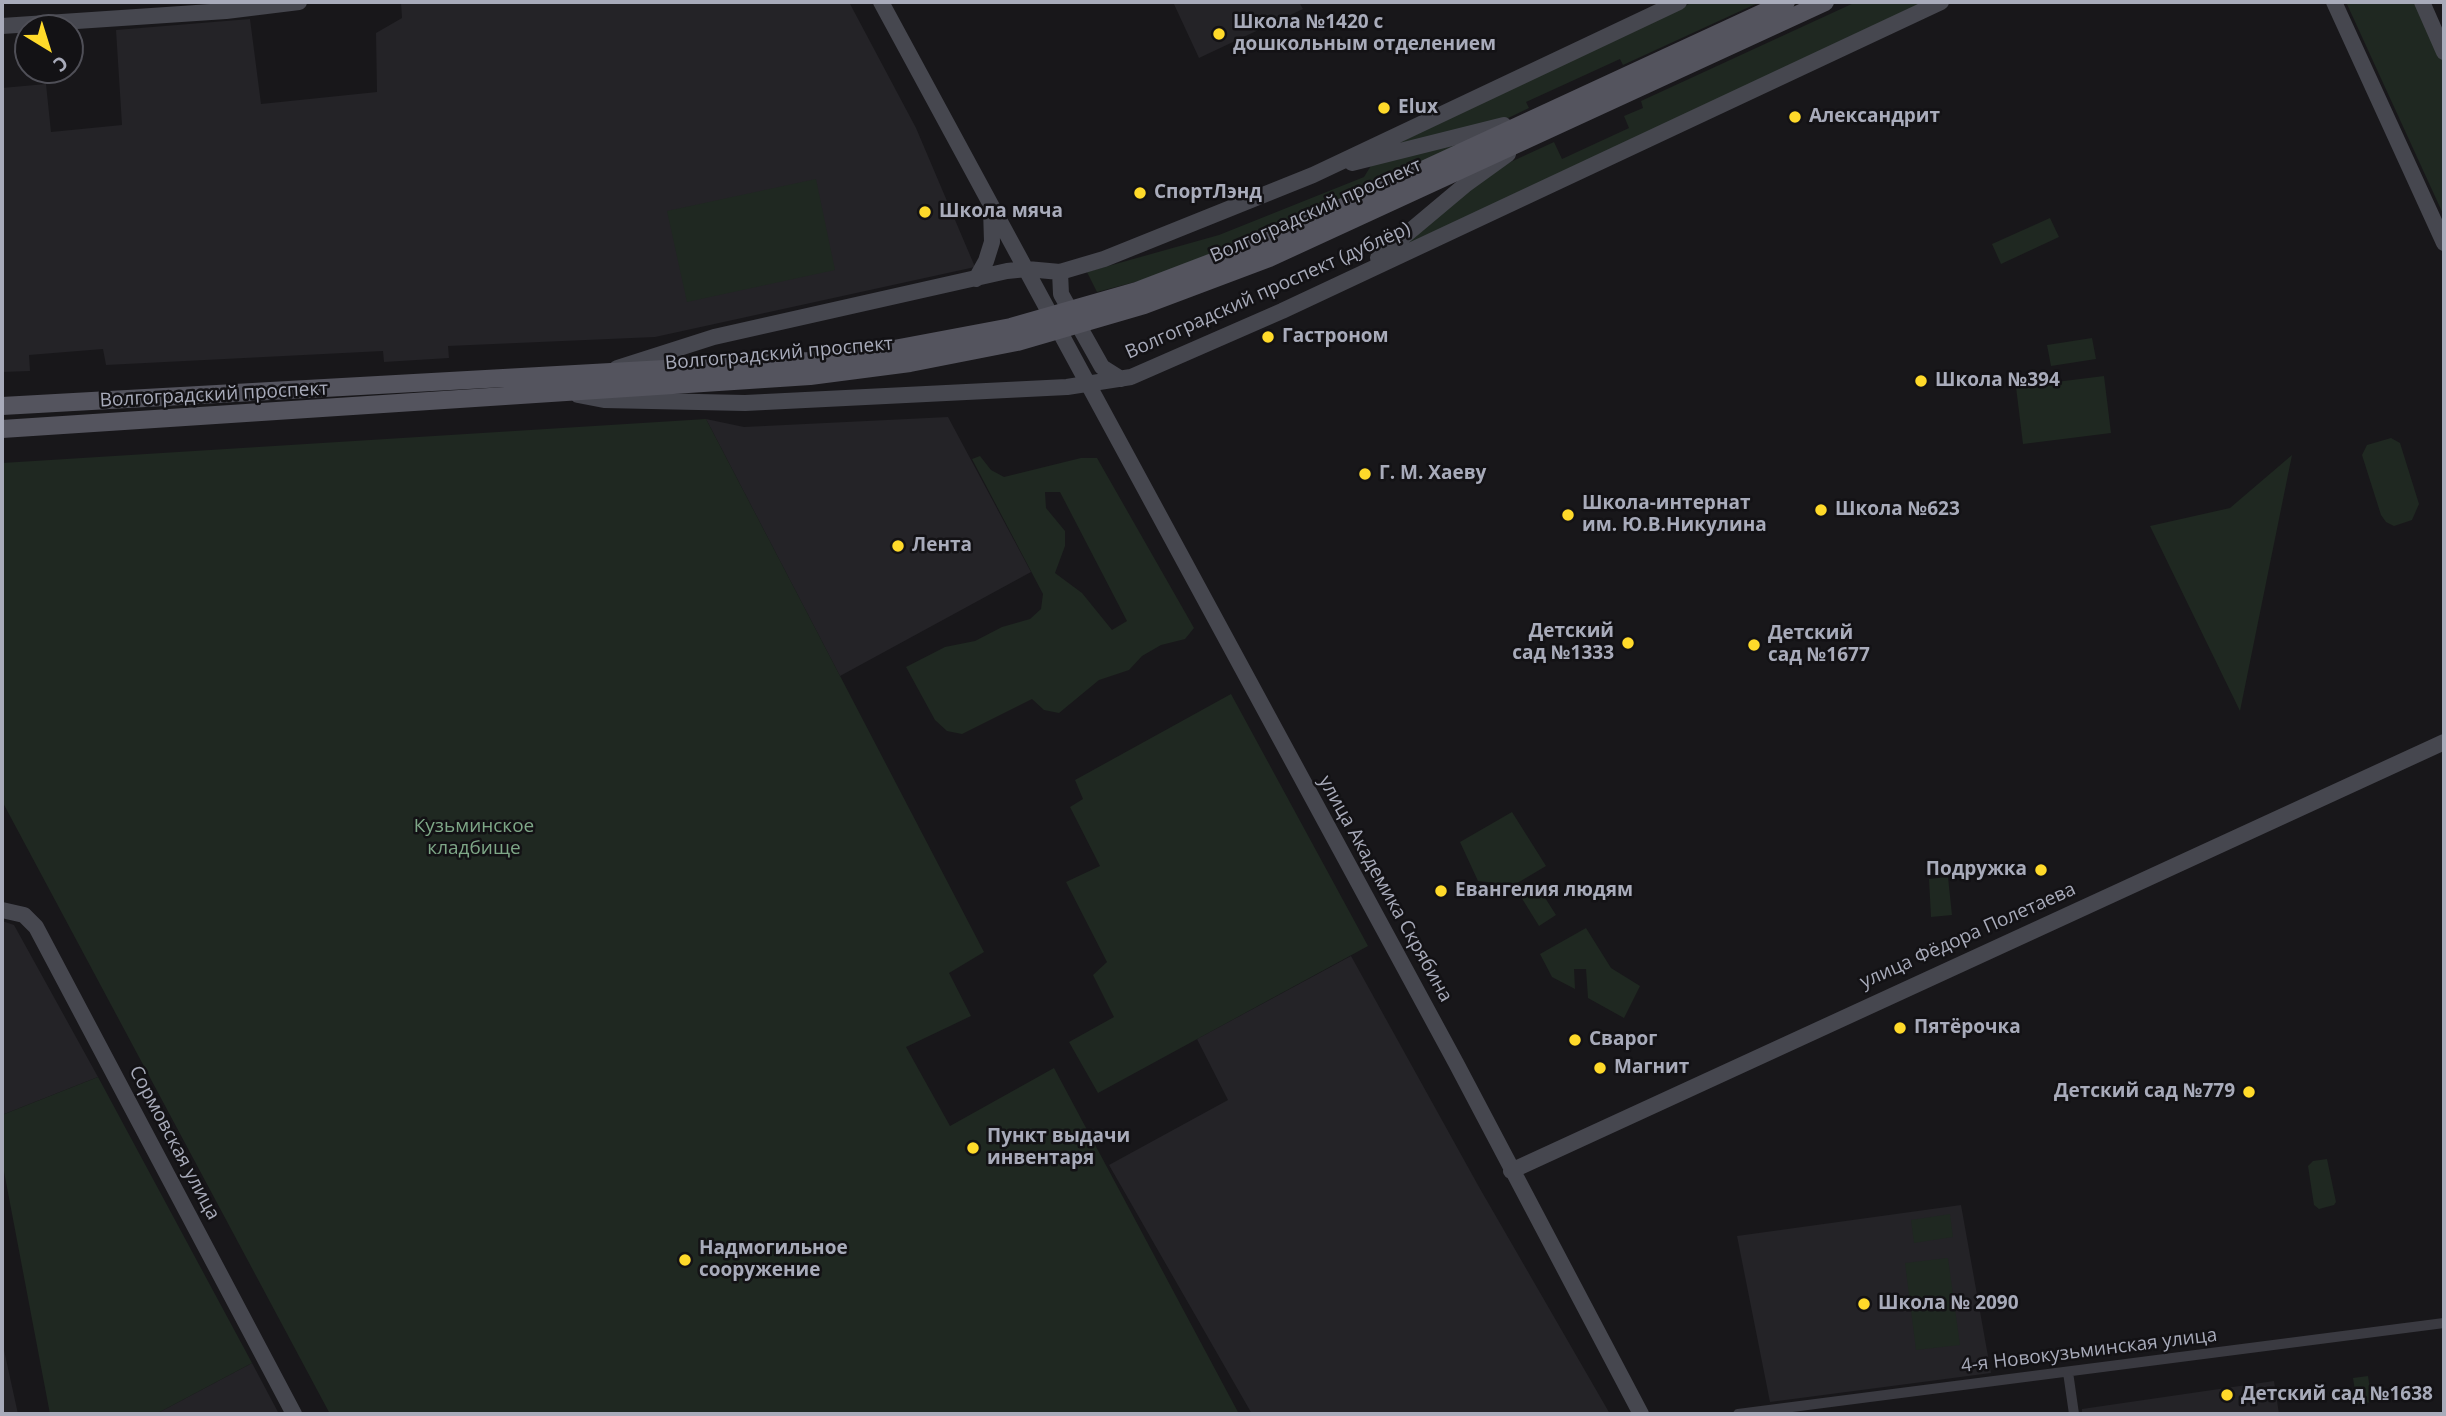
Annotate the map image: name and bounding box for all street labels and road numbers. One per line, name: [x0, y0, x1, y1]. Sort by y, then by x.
street label: Волгоградский проспект: [1207, 154, 1425, 268]
street label: Волгоградский проспект (дублёр): [1122, 218, 1414, 364]
street label: Волгоградский проспект: [664, 333, 894, 375]
street label: Волгоградский проспект: [99, 378, 329, 412]
street label: улица Академика Скрябина: [1313, 772, 1457, 1006]
street label: улица Фёдора Полетаева: [1857, 878, 2079, 994]
street label: Сормовская улица: [124, 1062, 224, 1224]
street label: 4-я Новокузьминская улица: [1960, 1324, 2218, 1378]

